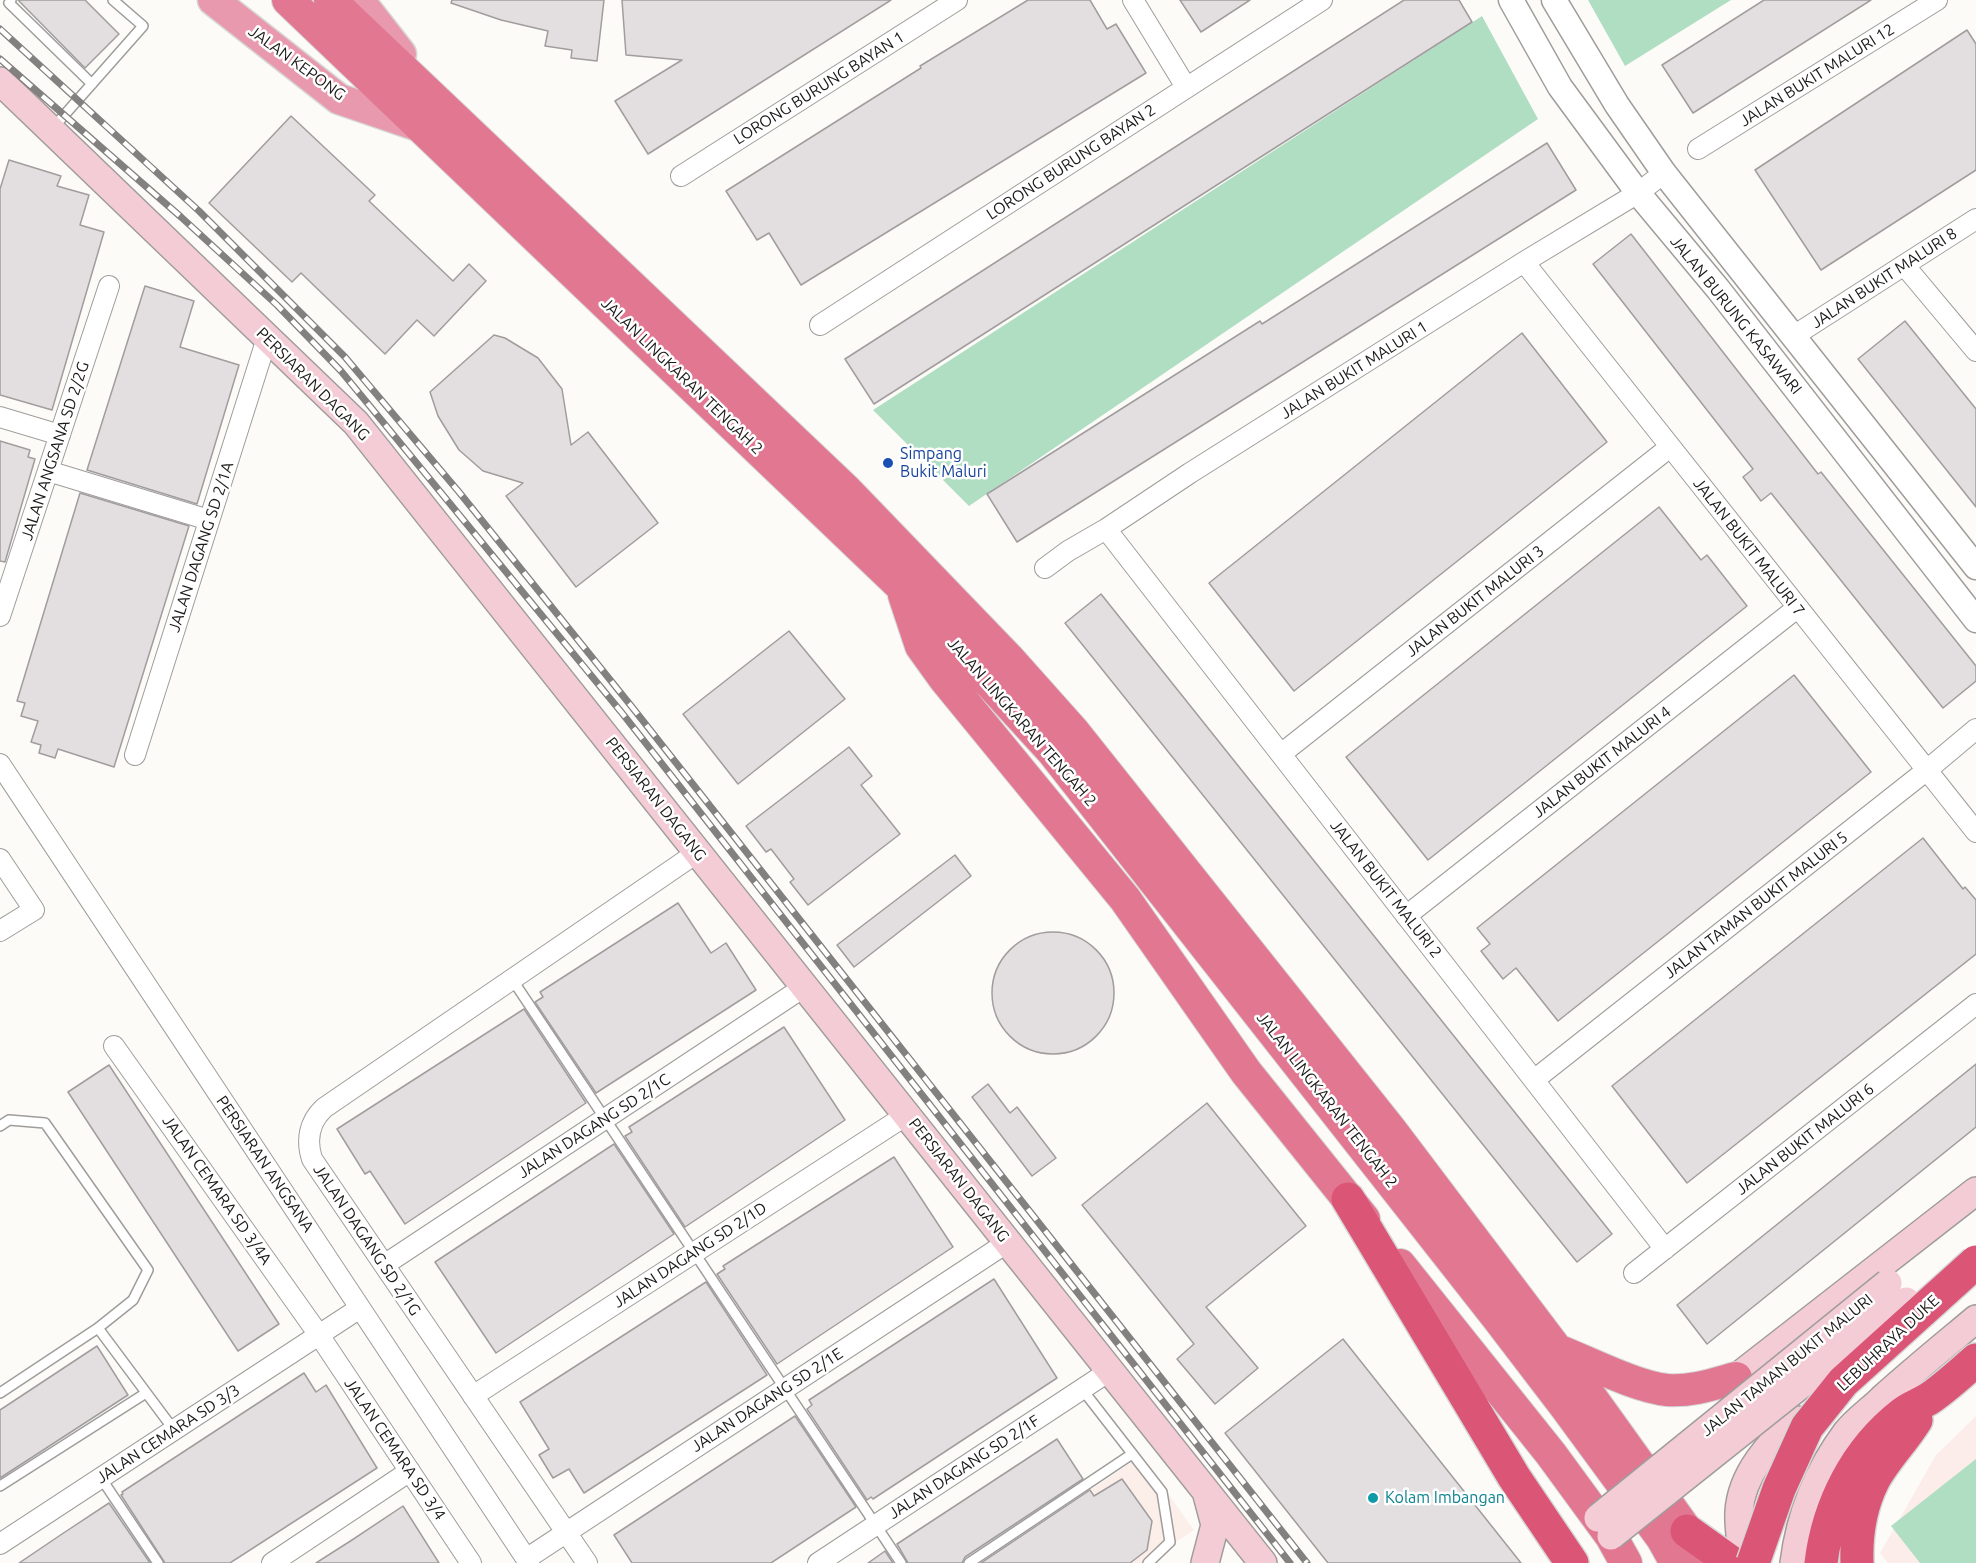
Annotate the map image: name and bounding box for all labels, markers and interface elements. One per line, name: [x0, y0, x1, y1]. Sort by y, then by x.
street label: JALAN BUKIT MALURI 12: [1736, 19, 1898, 131]
street label: JALAN KEPONG: [245, 21, 349, 105]
street label: LORONG BURUNG BAYAN 1: [730, 27, 908, 149]
street label: LORONG BURUNG BAYAN 2: [983, 100, 1159, 224]
street label: JALAN BUKIT MALURI 8: [1808, 224, 1960, 332]
street label: JALAN BURUNG KASAWARI: [1666, 232, 1806, 398]
street label: JALAN LINGKARAN TENGAH 2: [597, 294, 767, 458]
street label: JALAN BUKIT MALURI 1: [1277, 317, 1431, 423]
street label: PERSIARAN DAGANG: [253, 324, 373, 444]
street label: JALAN ANGSANA SD 2/2G: [17, 359, 93, 543]
place label: Simpang Bukit Maluri: [900, 444, 987, 482]
marker: Simpang Bukit Maluri: [881, 456, 895, 470]
street label: JALAN DAGANG SD 2/1A: [164, 459, 238, 635]
street label: JALAN BUKIT MALURI 7: [1689, 474, 1809, 620]
street label: JALAN BUKIT MALURI 3: [1402, 541, 1548, 661]
street label: JALAN LINGKARAN TENGAH 2: [943, 634, 1101, 810]
street label: JALAN BUKIT MALURI 4: [1529, 702, 1675, 822]
street label: PERSIARAN DAGANG: [602, 733, 710, 865]
street label: JALAN BUKIT MALURI 2: [1326, 816, 1446, 962]
street label: JALAN TAMAN BUKIT MALURI 5: [1660, 827, 1852, 983]
street label: JALAN LINGKARAN TENGAH 2: [1253, 1008, 1401, 1192]
street label: JALAN DAGANG SD 2/1C: [514, 1070, 674, 1182]
street label: JALAN BUKIT MALURI 6: [1732, 1079, 1878, 1199]
street label: PERSIARAN ANGSANA: [212, 1092, 318, 1236]
street label: JALAN CEMARA SD 3/4A: [158, 1112, 276, 1268]
street label: PERSIARAN DAGANG: [905, 1114, 1013, 1246]
street label: JALAN DAGANG SD 2/1G: [309, 1161, 425, 1319]
street label: JALAN DAGANG SD 2/1D: [610, 1198, 770, 1312]
street label: JALAN TAMAN BUKIT MALURI: [1697, 1290, 1877, 1440]
street label: LEBUHRAYA DUKE: [1833, 1291, 1943, 1395]
street label: JALAN DAGANG SD 2/1E: [688, 1344, 846, 1456]
street label: JALAN CEMARA SD 3/4: [340, 1374, 450, 1524]
street label: JALAN CEMARA SD 3/3: [93, 1380, 243, 1488]
street label: JALAN DAGANG SD 2/1F: [885, 1411, 1043, 1523]
place label: Kolam Imbangan: [1385, 1488, 1505, 1508]
marker: Kolam Imbangan: [1366, 1491, 1380, 1505]

